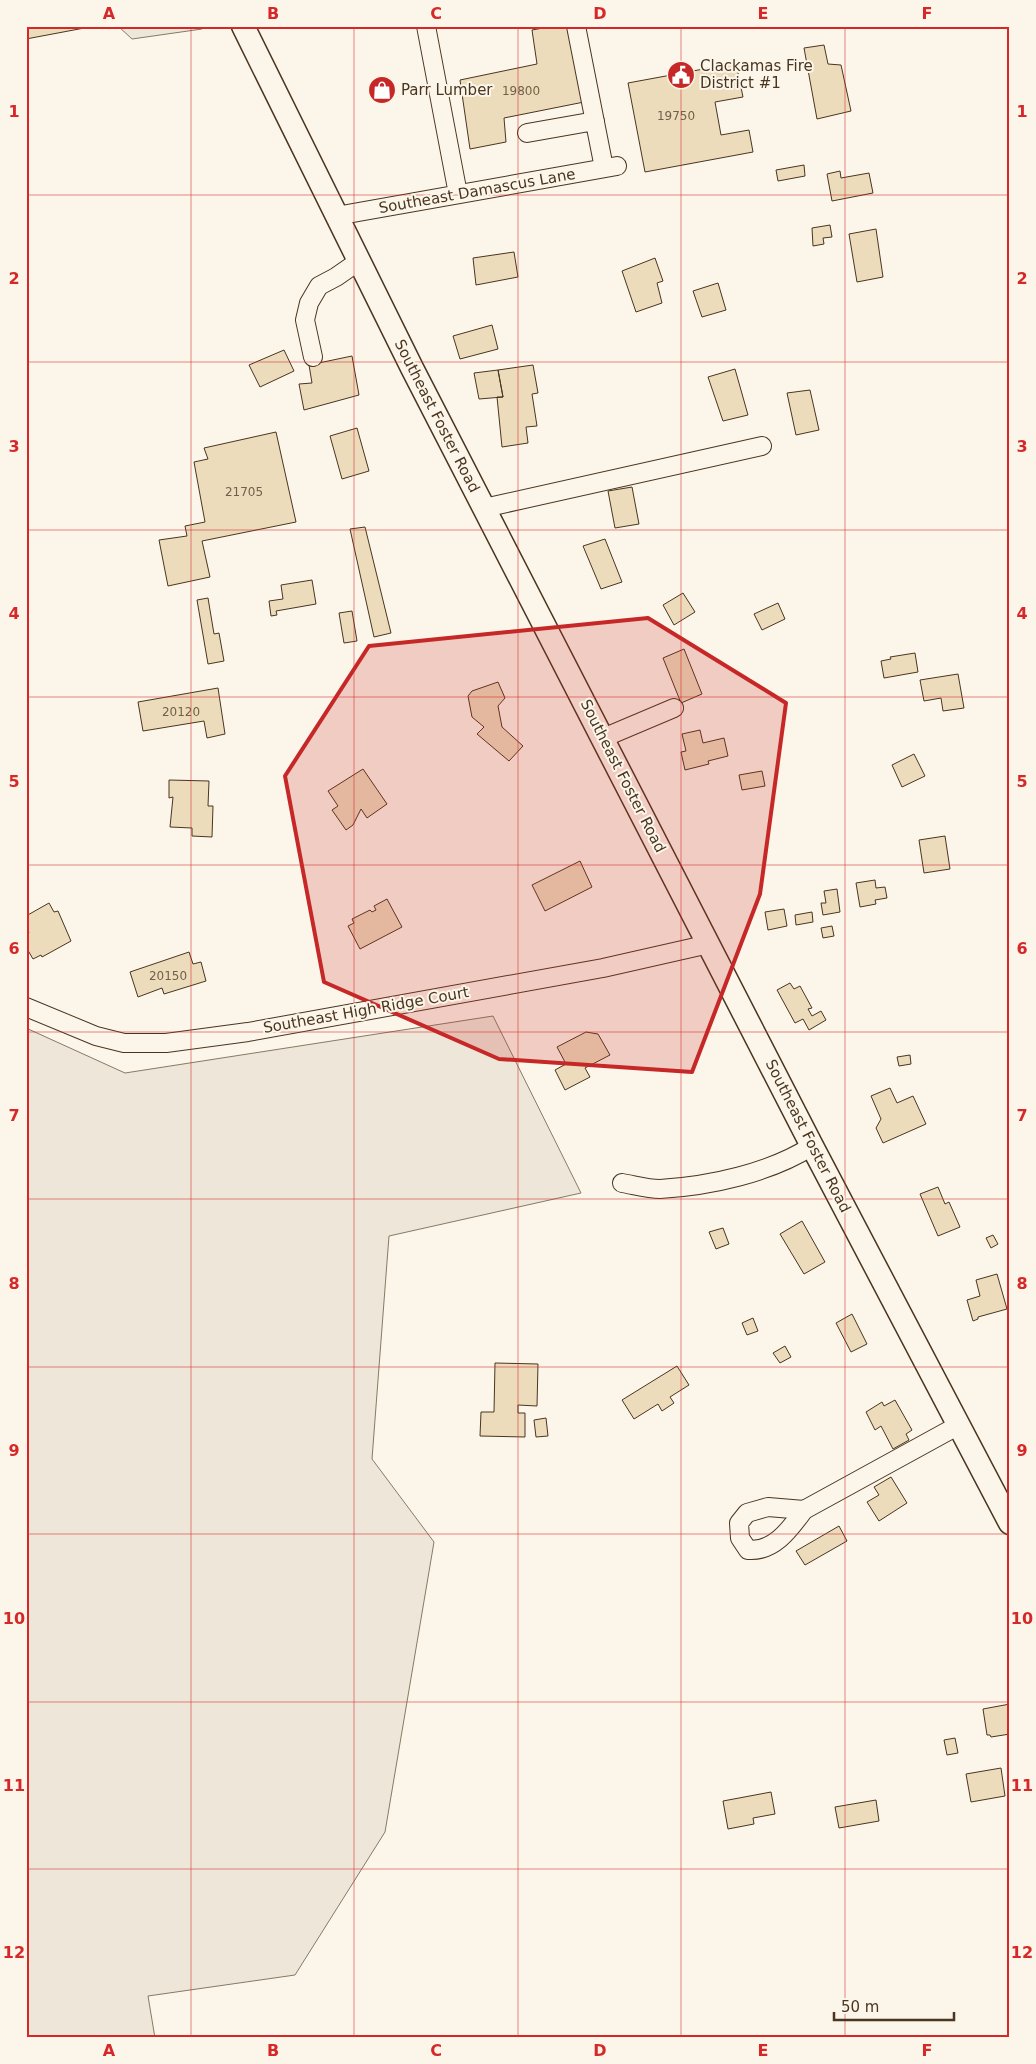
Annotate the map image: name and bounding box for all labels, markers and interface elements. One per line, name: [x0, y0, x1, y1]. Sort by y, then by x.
text: A: [103, 4, 116, 23]
text: B: [267, 4, 279, 23]
text: C: [430, 4, 442, 23]
text: D: [593, 4, 607, 23]
text: E: [758, 4, 768, 23]
text: F: [922, 4, 932, 23]
place label: Clackamas Fire District #1: [700, 57, 813, 92]
public building icon: Clackamas Fire District #1: [666, 60, 696, 90]
shop icon: Parr Lumber: [367, 75, 397, 105]
place label: Parr Lumber: [401, 81, 493, 99]
house number: 19800: [502, 84, 540, 98]
text: 1: [8, 102, 20, 121]
text: 1: [1016, 102, 1028, 121]
house number: 19750: [657, 109, 695, 123]
street label: Southeast Damascus Lane: [377, 165, 577, 217]
text: 2: [8, 269, 20, 288]
text: 2: [1016, 269, 1028, 288]
street label: Southeast Foster Road: [391, 337, 483, 495]
text: 3: [8, 437, 20, 456]
text: 3: [1016, 437, 1028, 456]
house number: 21705: [225, 485, 263, 499]
text: 4: [8, 604, 20, 623]
text: 4: [1016, 604, 1028, 623]
street label: Southeast Foster Road: [577, 697, 669, 855]
house number: 20120: [162, 705, 200, 719]
text: 5: [8, 772, 20, 791]
text: 5: [1016, 772, 1028, 791]
text: 6: [8, 939, 20, 958]
text: 6: [1016, 939, 1028, 958]
house number: 20150: [149, 969, 187, 983]
street label: Southeast High Ridge Court: [262, 983, 470, 1037]
street label: Southeast Foster Road: [762, 1057, 854, 1215]
text: 7: [8, 1106, 20, 1125]
text: 7: [1016, 1106, 1028, 1125]
text: 8: [8, 1274, 20, 1293]
text: 8: [1016, 1274, 1028, 1293]
text: 9: [8, 1441, 20, 1460]
text: 9: [1016, 1441, 1028, 1460]
text: 10: [3, 1609, 25, 1628]
text: 10: [1011, 1609, 1033, 1628]
text: 11: [3, 1776, 25, 1795]
text: 11: [1011, 1776, 1033, 1795]
text: 12: [3, 1943, 25, 1962]
text: 12: [1011, 1943, 1033, 1962]
scale bar: [834, 1989, 954, 2021]
text: 50 m: [841, 1998, 879, 2016]
text: A: [103, 2041, 116, 2060]
text: B: [267, 2041, 279, 2060]
text: C: [430, 2041, 442, 2060]
text: D: [593, 2041, 607, 2060]
text: E: [758, 2041, 768, 2060]
text: F: [922, 2041, 932, 2060]

